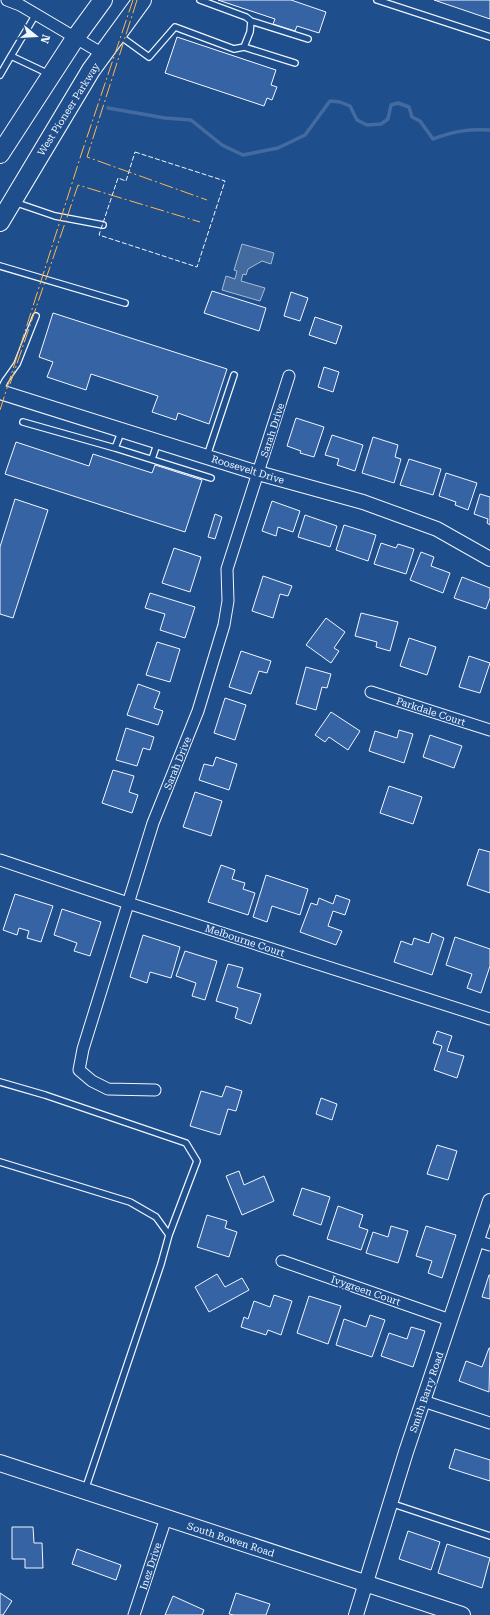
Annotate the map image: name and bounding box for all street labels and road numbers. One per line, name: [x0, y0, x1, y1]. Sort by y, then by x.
street label: West Pioneer Parkway: [35, 61, 102, 158]
street label: Sarah Drive: [259, 401, 287, 459]
street label: Roosevelt Drive: [210, 453, 286, 486]
street label: Parkdale Court: [395, 695, 467, 728]
street label: Sarah Drive: [162, 735, 193, 791]
street label: Melbourne Court: [204, 922, 286, 959]
street label: Ivygreen Court: [330, 1273, 402, 1308]
street label: Smith Barry Road: [407, 1350, 446, 1434]
street label: South Bowen Road: [186, 1520, 277, 1559]
street label: Inez Drive: [138, 1541, 163, 1591]

